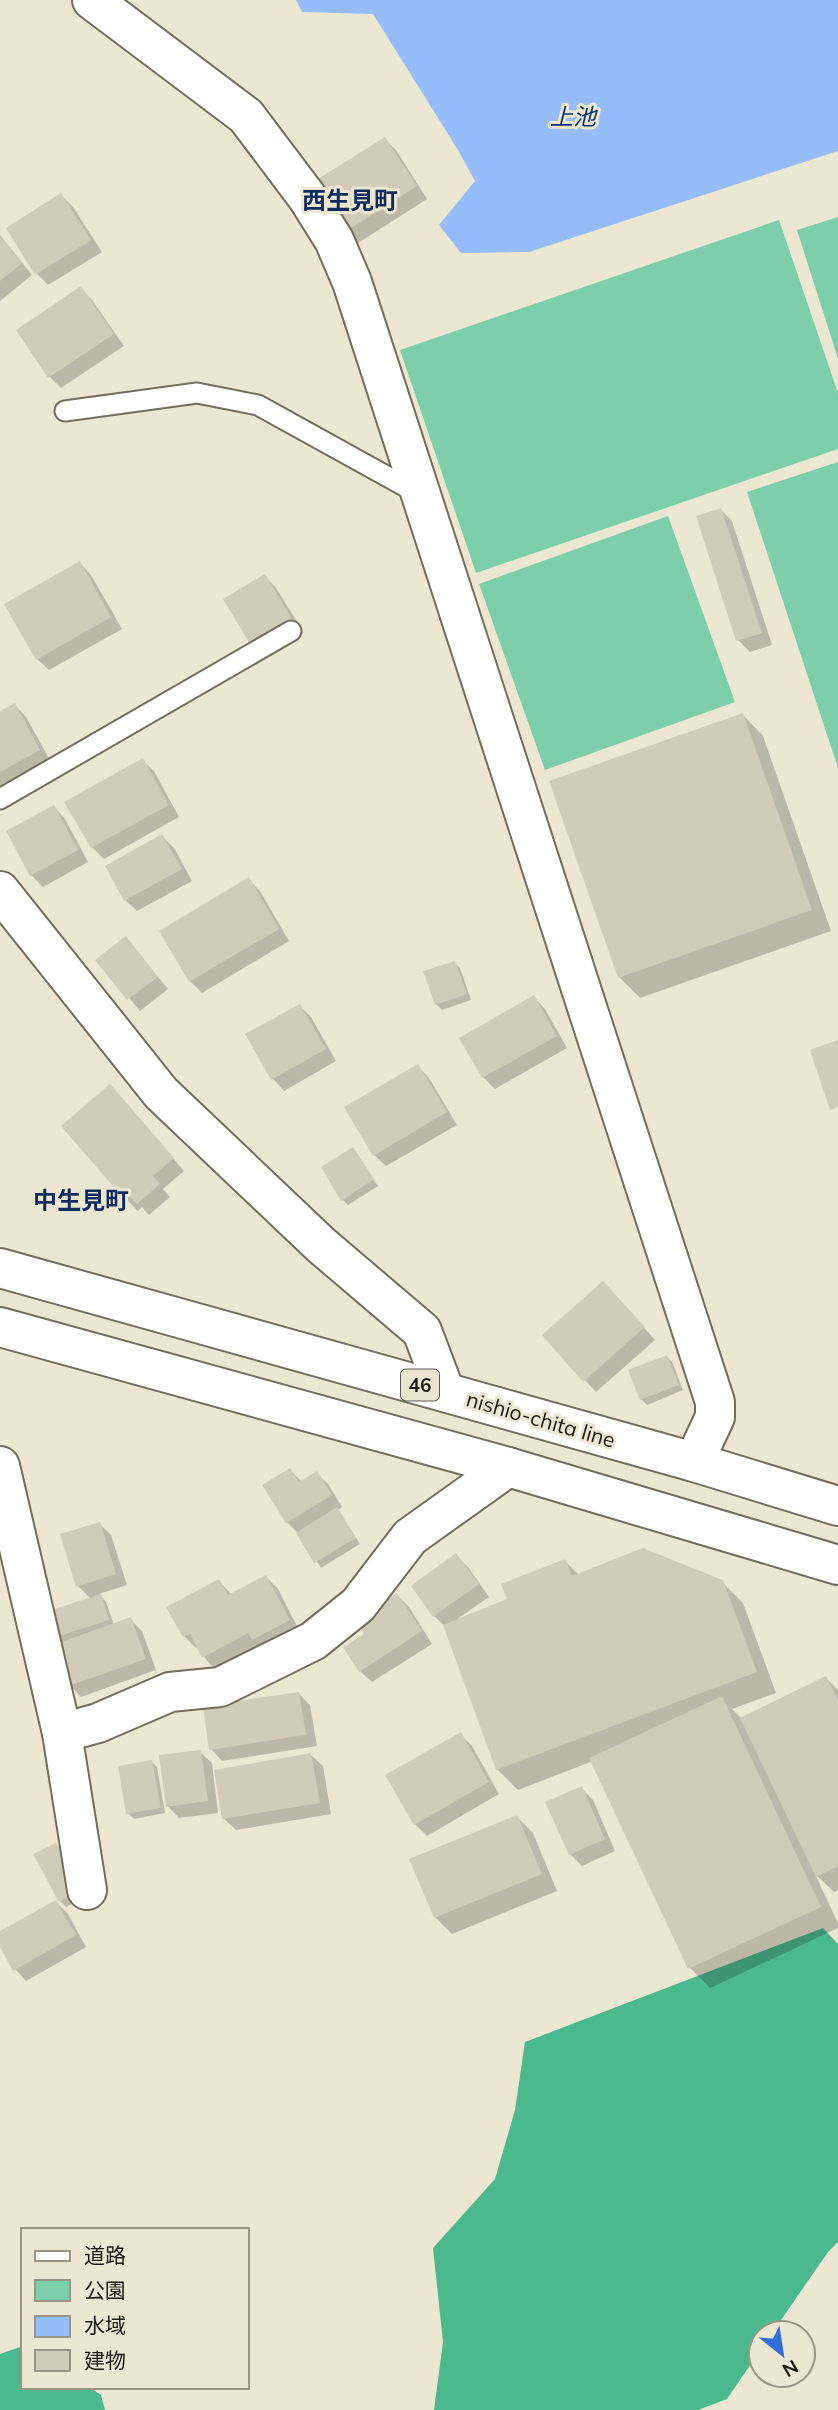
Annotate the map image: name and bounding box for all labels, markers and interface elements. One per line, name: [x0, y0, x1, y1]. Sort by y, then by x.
water label: 上池: [550, 102, 598, 131]
district label: 西生見町: [302, 185, 398, 215]
district label: 中生見町: [33, 1185, 129, 1215]
road number: 46: [401, 1370, 439, 1400]
street label: nishio-chita line: [464, 1385, 618, 1453]
legend: [21, 2228, 248, 2389]
text: 道路: [84, 2242, 126, 2268]
text: 公園: [84, 2277, 126, 2303]
text: 水域: [84, 2312, 126, 2338]
north arrow: [747, 2319, 817, 2389]
text: 建物: [84, 2347, 126, 2373]
text: N: [778, 2355, 803, 2383]

